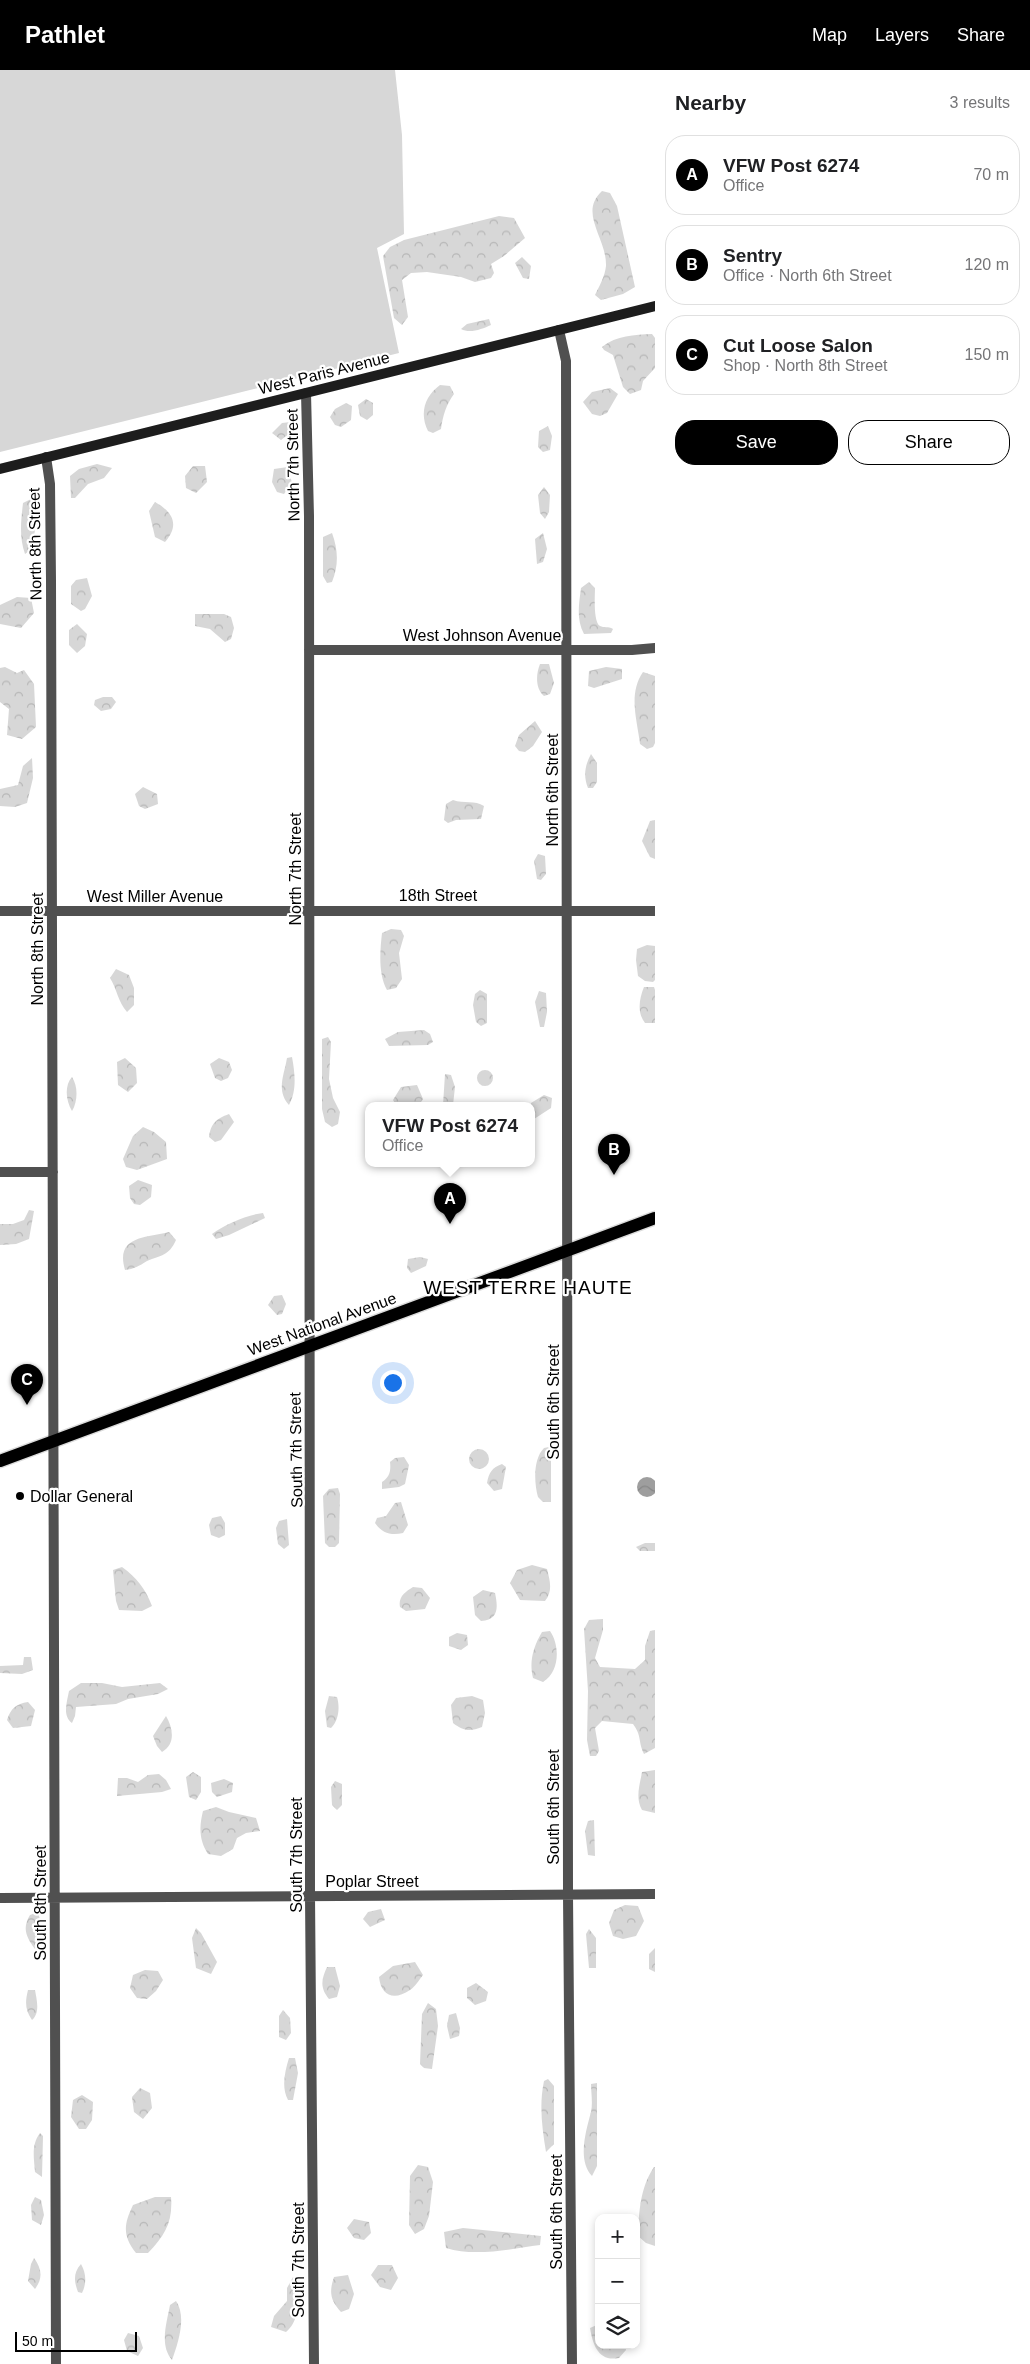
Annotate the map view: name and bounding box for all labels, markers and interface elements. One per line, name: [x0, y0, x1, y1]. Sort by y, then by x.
text: Pathlet: [25, 21, 105, 48]
text: Map: [812, 25, 847, 45]
text: Layers: [875, 25, 929, 45]
text: Share: [957, 25, 1005, 45]
text: Nearby: [675, 91, 746, 114]
text: 3 results: [950, 94, 1010, 111]
text: VFW Post 6274: [723, 155, 859, 176]
text: A: [686, 166, 698, 183]
text: 70 m: [973, 166, 1009, 183]
text: Office: [723, 177, 765, 194]
text: Sentry: [723, 245, 782, 266]
text: B: [686, 256, 698, 273]
text: 120 m: [965, 256, 1009, 273]
text: Office · North 6th Street: [723, 267, 892, 284]
text: Cut Loose Salon: [723, 335, 873, 356]
text: C: [686, 346, 698, 363]
text: 150 m: [965, 346, 1009, 363]
street label: West Paris Avenue: [257, 348, 391, 398]
text: Shop · North 8th Street: [723, 357, 888, 374]
street label: North 7th Street: [284, 408, 302, 522]
button: Save: [675, 420, 838, 465]
button: Share: [848, 420, 1010, 465]
street label: North 8th Street: [26, 487, 44, 601]
street label: West Johnson Avenue: [403, 627, 561, 644]
street label: North 6th Street: [544, 733, 561, 846]
street label: North 7th Street: [287, 812, 304, 925]
street label: 18th Street: [399, 887, 478, 904]
street label: West Miller Avenue: [87, 888, 223, 905]
street label: North 8th Street: [29, 892, 46, 1005]
popup: [365, 1102, 535, 1167]
text: VFW Post 6274: [382, 1115, 518, 1136]
pin: B: [598, 1134, 630, 1175]
text: Office: [382, 1137, 423, 1154]
pin: A: [434, 1183, 466, 1224]
district label: WEST TERRE HAUTE: [423, 1277, 633, 1298]
street label: West National Avenue: [245, 1289, 399, 1359]
street label: South 6th Street: [545, 1344, 562, 1460]
pin: C: [11, 1364, 43, 1405]
your location: [380, 1370, 406, 1396]
street label: South 7th Street: [286, 1391, 306, 1508]
place label: Dollar General: [30, 1488, 133, 1505]
marker: Dollar General: [14, 1490, 26, 1502]
street label: South 6th Street: [545, 1749, 562, 1865]
street label: South 7th Street: [288, 1797, 305, 1913]
street label: South 8th Street: [32, 1845, 49, 1961]
street label: Poplar Street: [325, 1873, 419, 1890]
street label: South 6th Street: [548, 2154, 565, 2270]
street label: South 7th Street: [290, 2202, 307, 2318]
map controls: [595, 2214, 640, 2349]
button: +: [595, 2214, 640, 2259]
button: −: [595, 2259, 640, 2304]
button: layers: [595, 2304, 640, 2349]
scale bar: [15, 2329, 138, 2352]
text: 50 m: [22, 2333, 53, 2349]

